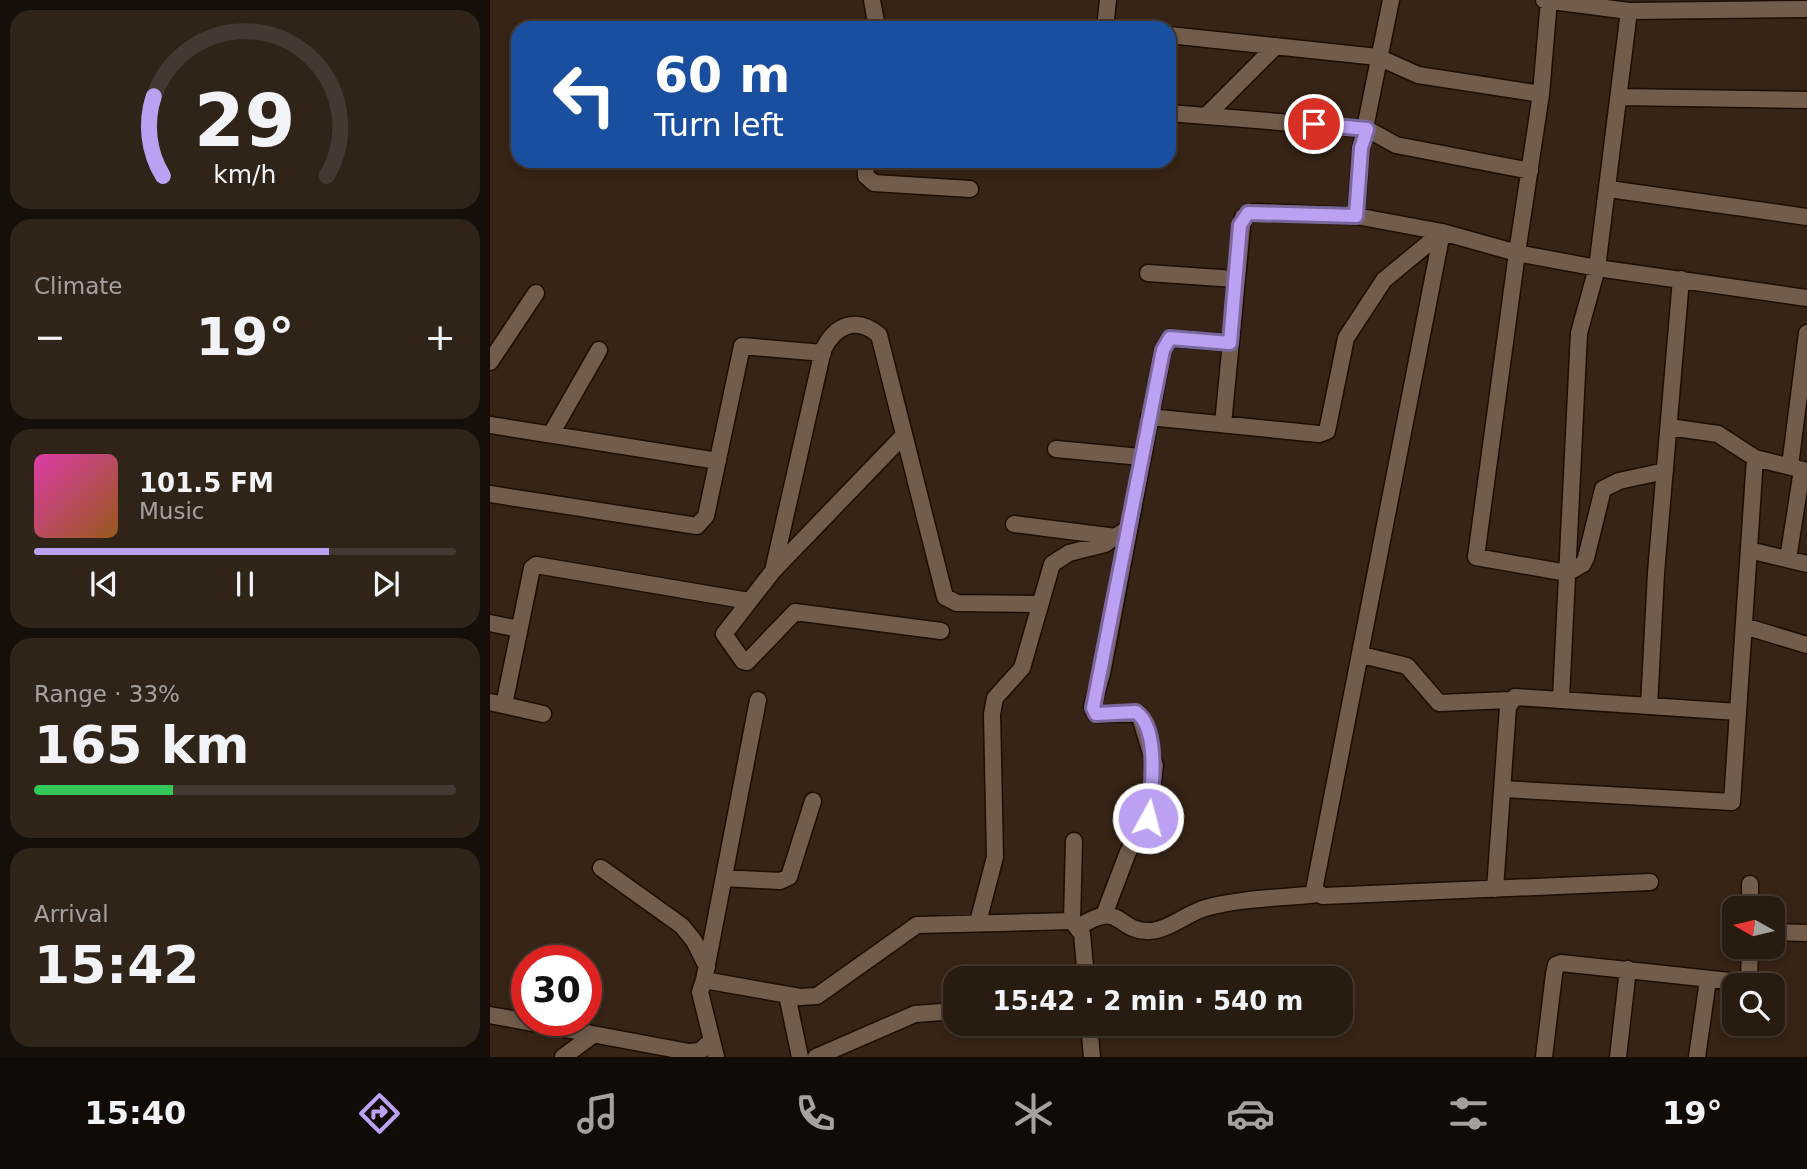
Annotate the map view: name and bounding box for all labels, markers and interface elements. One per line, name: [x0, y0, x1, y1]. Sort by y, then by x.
text: 60 m: [654, 47, 790, 104]
icon: left: [539, 49, 630, 140]
text: 29: [194, 78, 296, 163]
pin: [1284, 94, 1344, 154]
icon: arrive: [1295, 105, 1333, 143]
text: Turn left: [654, 106, 784, 144]
text: km/h: [213, 160, 277, 189]
text: Climate: [34, 273, 123, 299]
text: 19°: [196, 307, 294, 367]
text: −: [34, 315, 66, 359]
text: +: [424, 315, 456, 359]
text: 101.5 FM: [139, 468, 274, 498]
text: Music: [139, 498, 204, 524]
icon: previous: [85, 565, 123, 603]
icon: pause: [226, 565, 264, 603]
icon: next: [367, 565, 405, 603]
text: Range · 33%: [34, 681, 180, 707]
text: 165 km: [34, 715, 249, 775]
position arrow: [1111, 781, 1185, 855]
north arrow: [1722, 896, 1785, 959]
map controls: [1722, 896, 1785, 1036]
text: Arrival: [34, 901, 109, 927]
text: 15:42: [34, 935, 200, 995]
speed limit sign: 30: [511, 945, 602, 1036]
button: search: [1722, 973, 1785, 1036]
text: 15:42 · 2 min · 540 m: [993, 986, 1303, 1016]
icon: directions: [355, 1089, 404, 1138]
icon: music: [573, 1089, 622, 1138]
icon: phone: [791, 1089, 840, 1138]
icon: climate: [1009, 1089, 1058, 1138]
icon: car: [1226, 1089, 1275, 1138]
icon: filters: [1444, 1089, 1493, 1138]
text: 15:40: [84, 1094, 186, 1132]
text: 19°: [1662, 1094, 1722, 1132]

